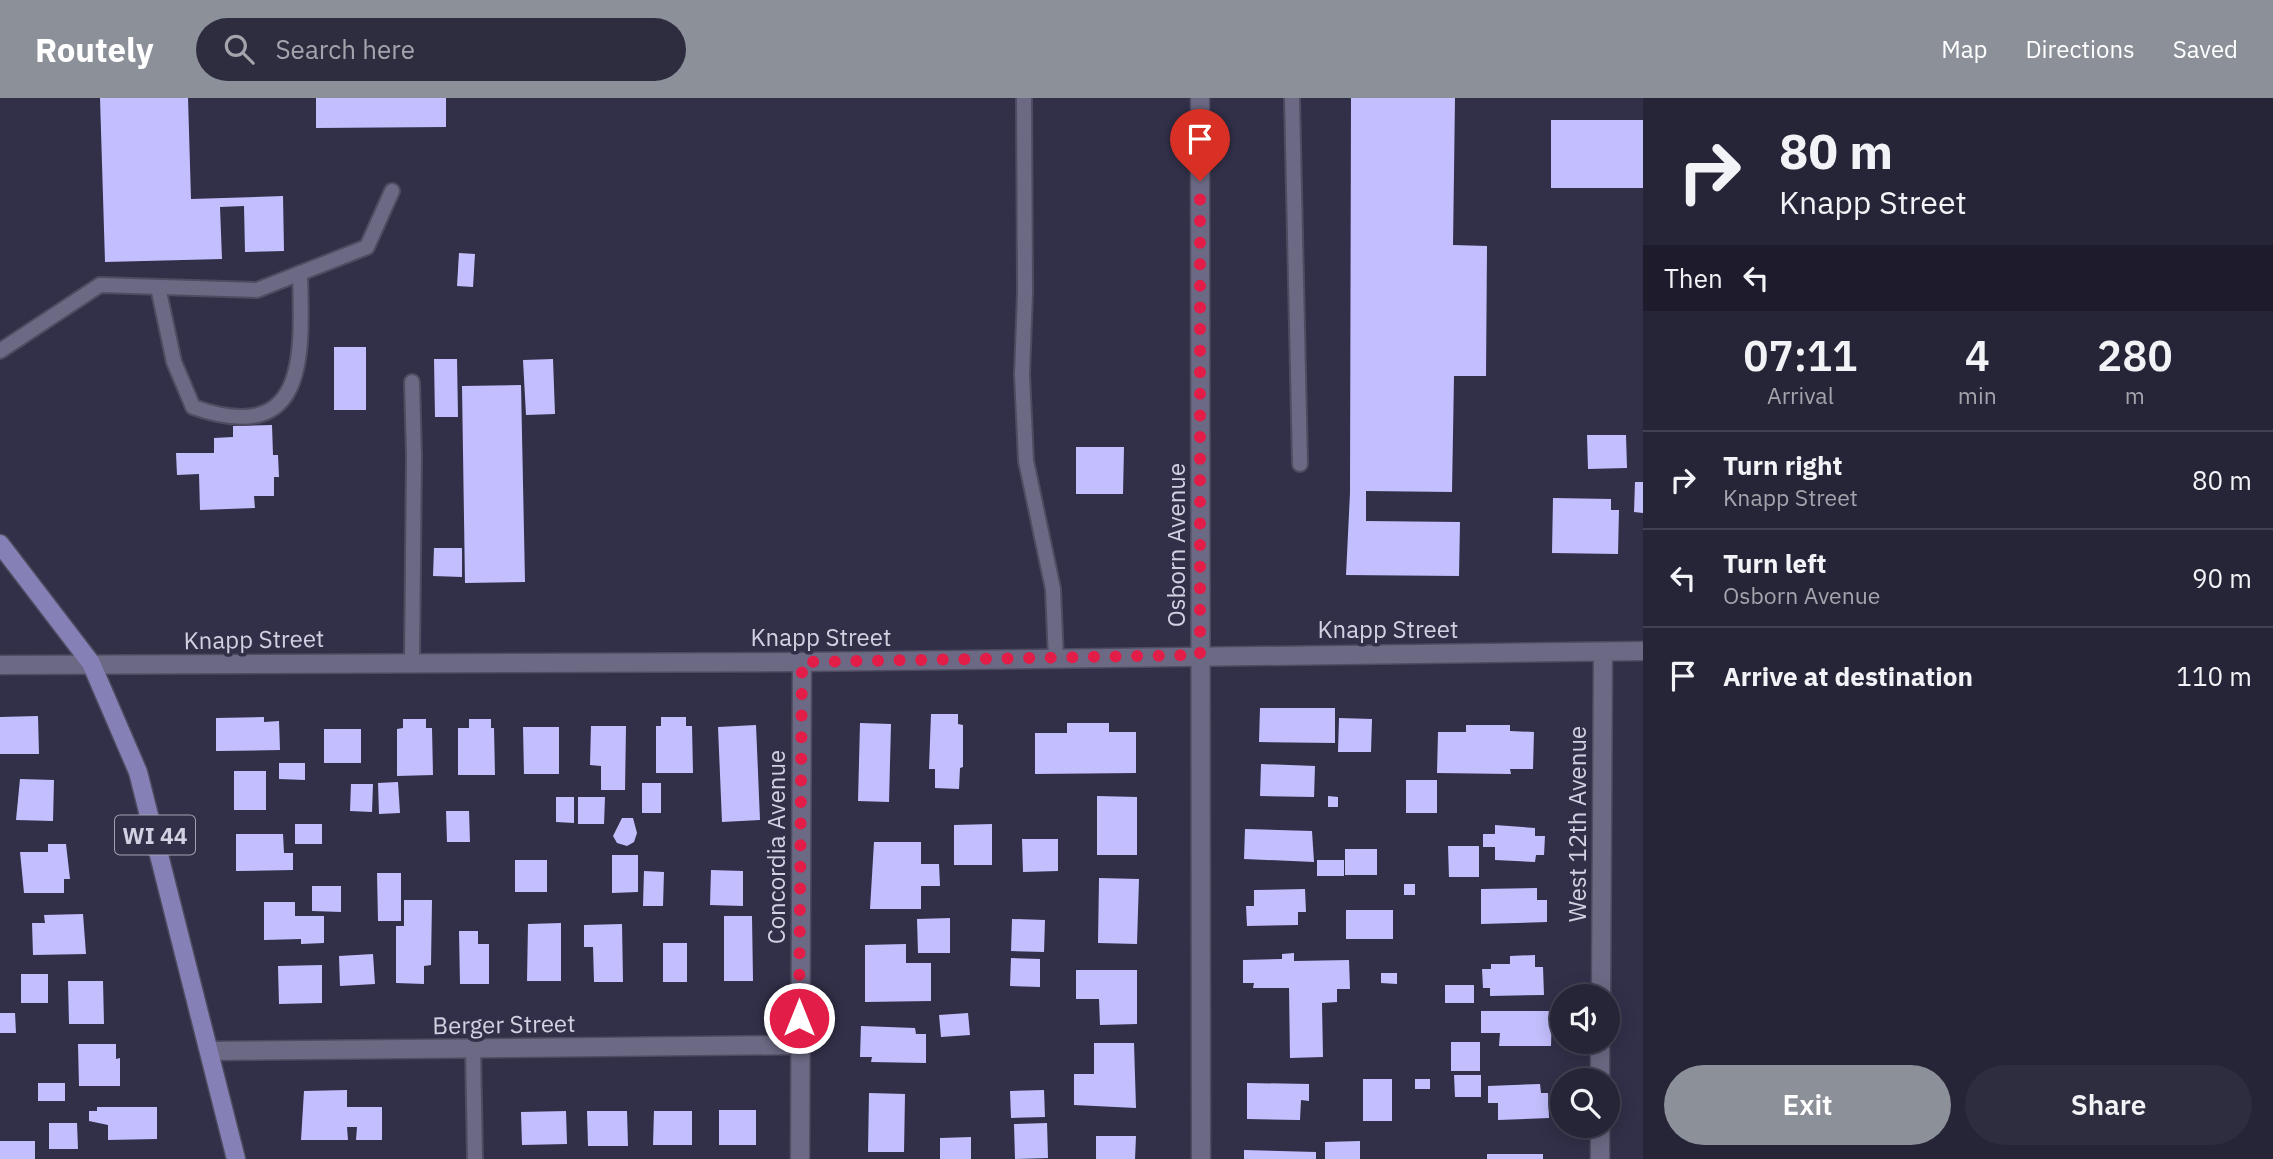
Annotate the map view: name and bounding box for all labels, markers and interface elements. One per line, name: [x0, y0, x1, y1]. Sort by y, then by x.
search box: [196, 18, 686, 81]
text: Routely: [35, 28, 154, 71]
icon: search: [220, 30, 258, 68]
text: Search here: [276, 32, 415, 66]
text: Map: [1941, 33, 1987, 65]
text: Directions: [2025, 33, 2135, 65]
text: Saved: [2173, 33, 2238, 65]
pin: [1170, 109, 1230, 181]
text: 80 m: [1779, 119, 1893, 182]
icon: arrive: [1181, 120, 1219, 158]
icon: right: [1664, 126, 1755, 217]
text: Knapp Street: [1779, 181, 1967, 223]
icon: left: [1737, 259, 1775, 297]
text: Then: [1664, 261, 1723, 295]
text: 07:11: [1743, 328, 1858, 383]
text: 4: [1965, 328, 1990, 383]
text: 280: [2097, 328, 2173, 383]
text: Arrival: [1767, 380, 1834, 410]
text: min: [1958, 380, 1997, 410]
text: m: [2125, 380, 2145, 410]
text: Turn right: [1723, 448, 1842, 482]
icon: right: [1664, 461, 1702, 499]
street label: Osborn Avenue: [1160, 463, 1192, 627]
text: 80 m: [2192, 463, 2252, 497]
text: Knapp Street: [1723, 482, 1858, 512]
text: Turn left: [1723, 546, 1826, 580]
icon: left: [1664, 559, 1702, 597]
text: 90 m: [2192, 561, 2252, 595]
text: Osborn Avenue: [1723, 580, 1880, 610]
street label: Knapp Street: [1318, 613, 1458, 645]
street label: Knapp Street: [751, 621, 891, 653]
street label: Knapp Street: [183, 622, 325, 656]
icon: arrive: [1664, 657, 1702, 695]
text: Arrive at destination: [1723, 659, 1973, 693]
text: 110 m: [2176, 659, 2252, 693]
street label: West 12th Avenue: [1561, 726, 1593, 922]
street label: Concordia Avenue: [760, 750, 792, 944]
road number: WI 44: [115, 816, 195, 855]
position arrow: [762, 981, 836, 1055]
map controls: [1550, 984, 1620, 1138]
button: sound: [1550, 984, 1620, 1054]
street label: Berger Street: [432, 1007, 576, 1041]
button: Exit: [1664, 1065, 1951, 1145]
button: Share: [1965, 1065, 2252, 1145]
button: search: [1550, 1068, 1620, 1138]

